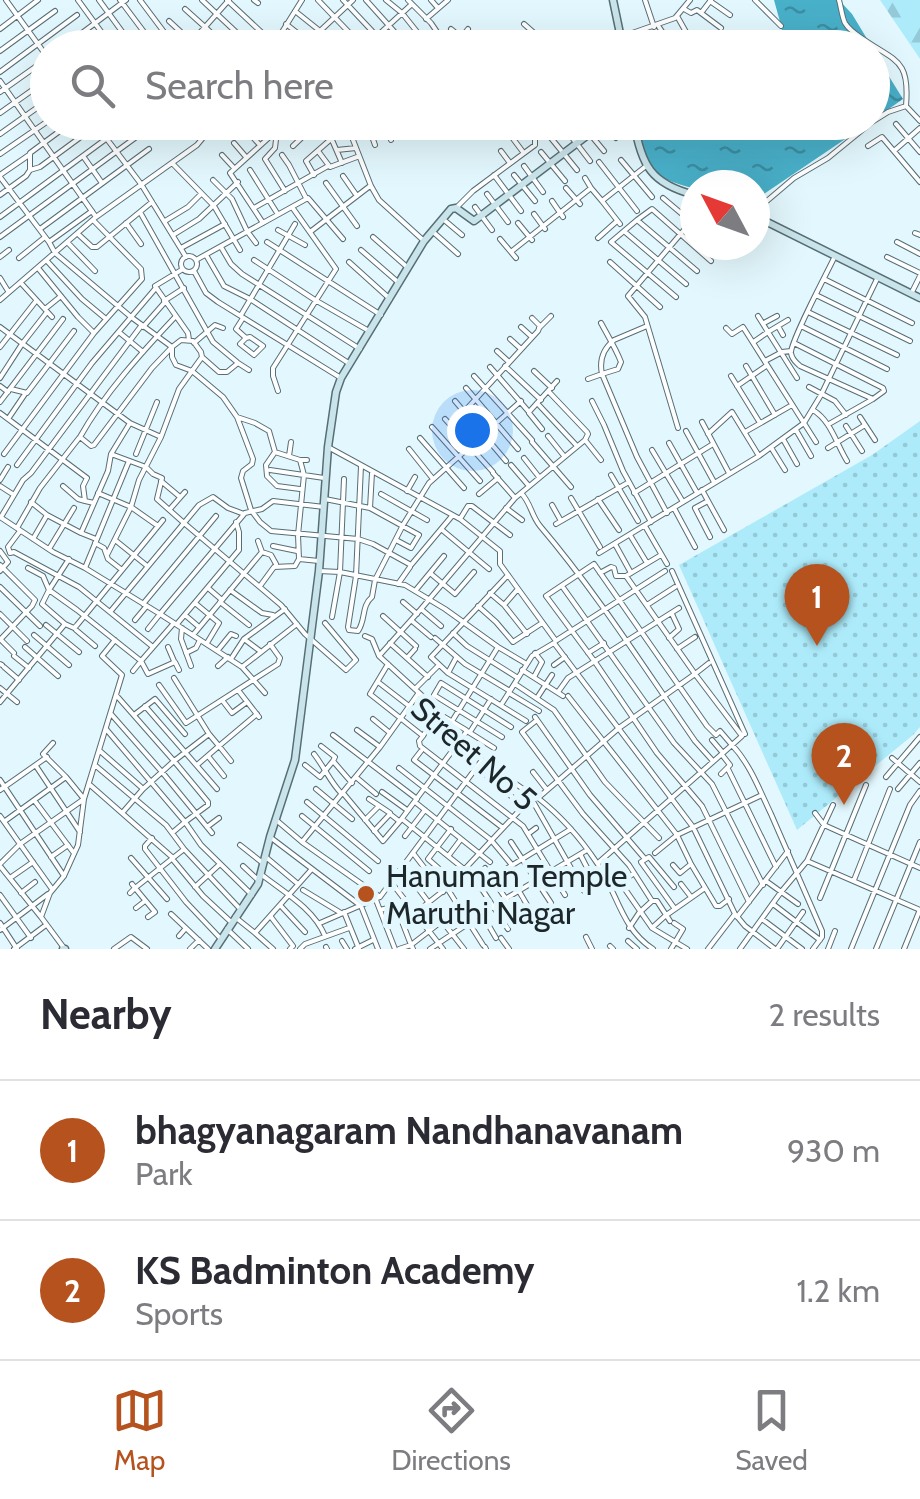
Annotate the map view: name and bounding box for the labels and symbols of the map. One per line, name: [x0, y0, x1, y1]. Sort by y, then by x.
north arrow: [680, 170, 770, 260]
your location: [447, 405, 498, 456]
pin: 1: [784, 564, 850, 646]
street label: Street No 5: [404, 689, 545, 819]
pin: 2: [812, 722, 876, 805]
place label: Hanuman Temple Maruthi Nagar: [386, 856, 627, 932]
marker: Hanuman Temple Maruthi Nagar: [355, 883, 377, 905]

